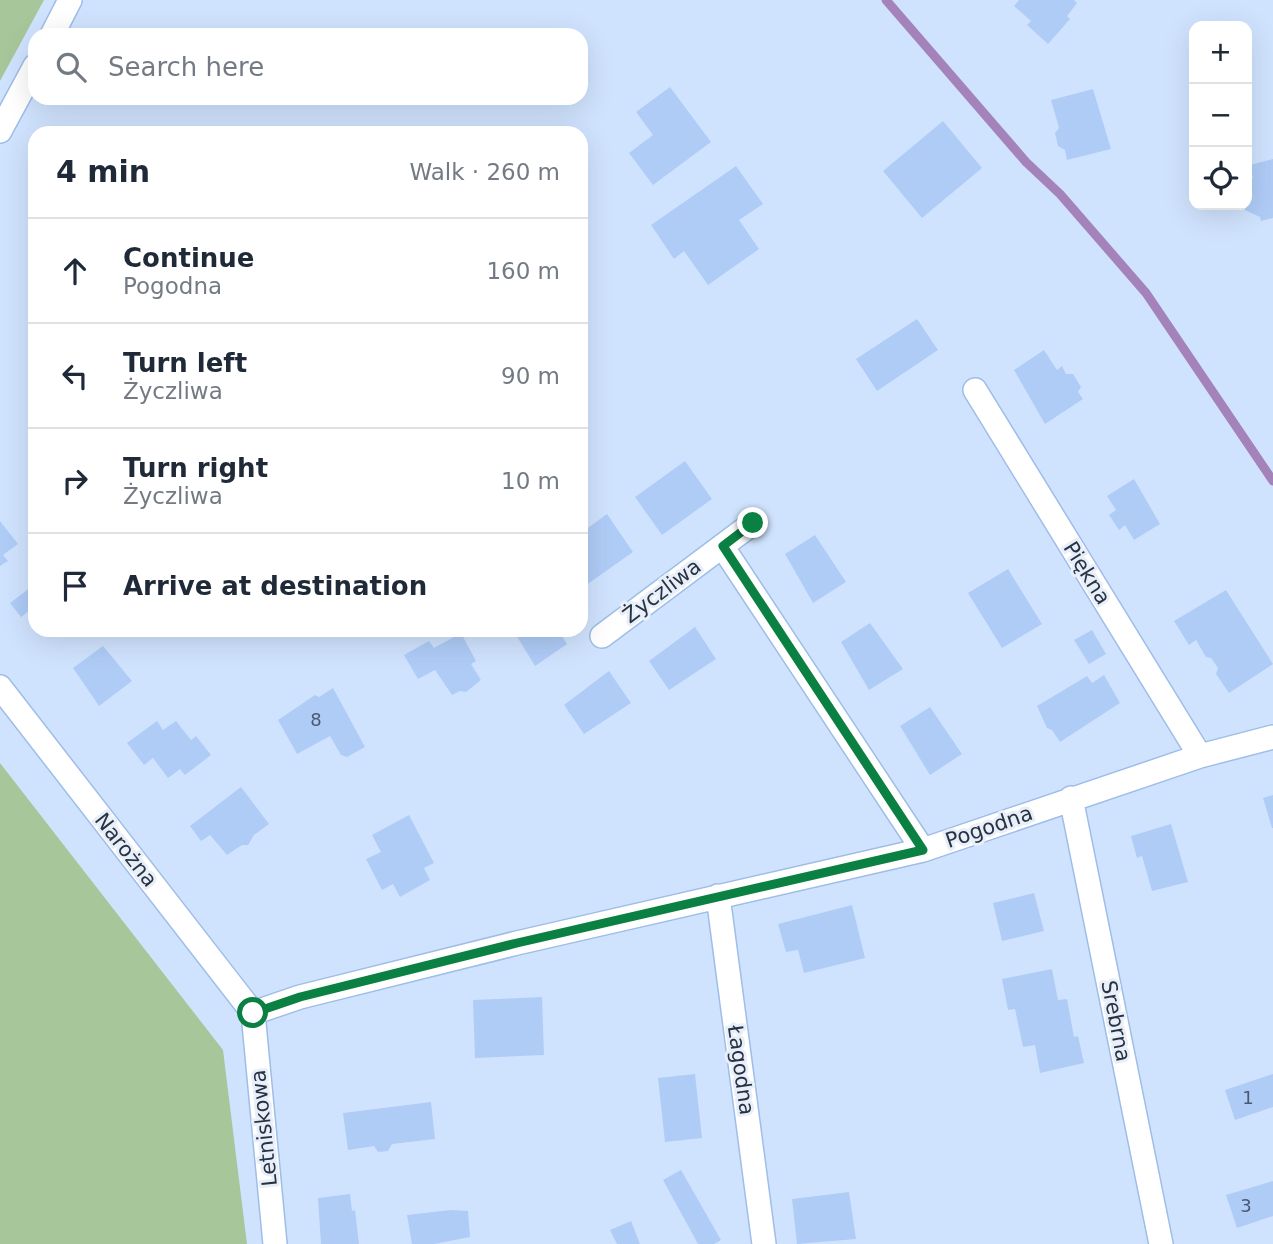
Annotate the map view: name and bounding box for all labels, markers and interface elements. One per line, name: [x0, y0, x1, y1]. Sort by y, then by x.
map controls: [1189, 21, 1252, 210]
button: +: [1189, 21, 1252, 84]
search box: [28, 28, 588, 105]
icon: search: [52, 48, 90, 86]
text: Search here: [108, 52, 264, 82]
button: −: [1189, 84, 1252, 147]
button: locate: [1189, 147, 1252, 210]
text: 4 min: [56, 154, 150, 189]
text: Walk · 260 m: [409, 159, 560, 185]
text: Continue: [123, 243, 254, 273]
icon: ahead: [56, 252, 94, 290]
text: 160 m: [486, 258, 560, 284]
text: Pogodna: [123, 273, 222, 299]
text: Turn left: [123, 348, 247, 378]
icon: left: [56, 357, 94, 395]
text: 90 m: [501, 363, 560, 389]
text: Życzliwa: [123, 378, 223, 404]
text: Turn right: [123, 453, 268, 483]
icon: right: [56, 462, 94, 500]
text: 10 m: [501, 468, 560, 494]
text: Życzliwa: [123, 483, 223, 509]
route end: [737, 507, 768, 538]
street label: Piękna: [1058, 537, 1116, 609]
street label: Życzliwa: [618, 553, 706, 628]
icon: arrive: [56, 567, 94, 605]
text: Arrive at destination: [123, 571, 427, 601]
house number: 8: [310, 709, 322, 730]
street label: Pogodna: [942, 801, 1036, 853]
street label: Narożna: [90, 808, 162, 892]
street label: Srebrna: [1096, 978, 1136, 1064]
route start: [237, 997, 268, 1028]
street label: Łagodna: [723, 1023, 759, 1116]
street label: Letniskowa: [246, 1069, 282, 1187]
house number: 1: [1242, 1087, 1254, 1108]
house number: 3: [1240, 1195, 1252, 1216]

